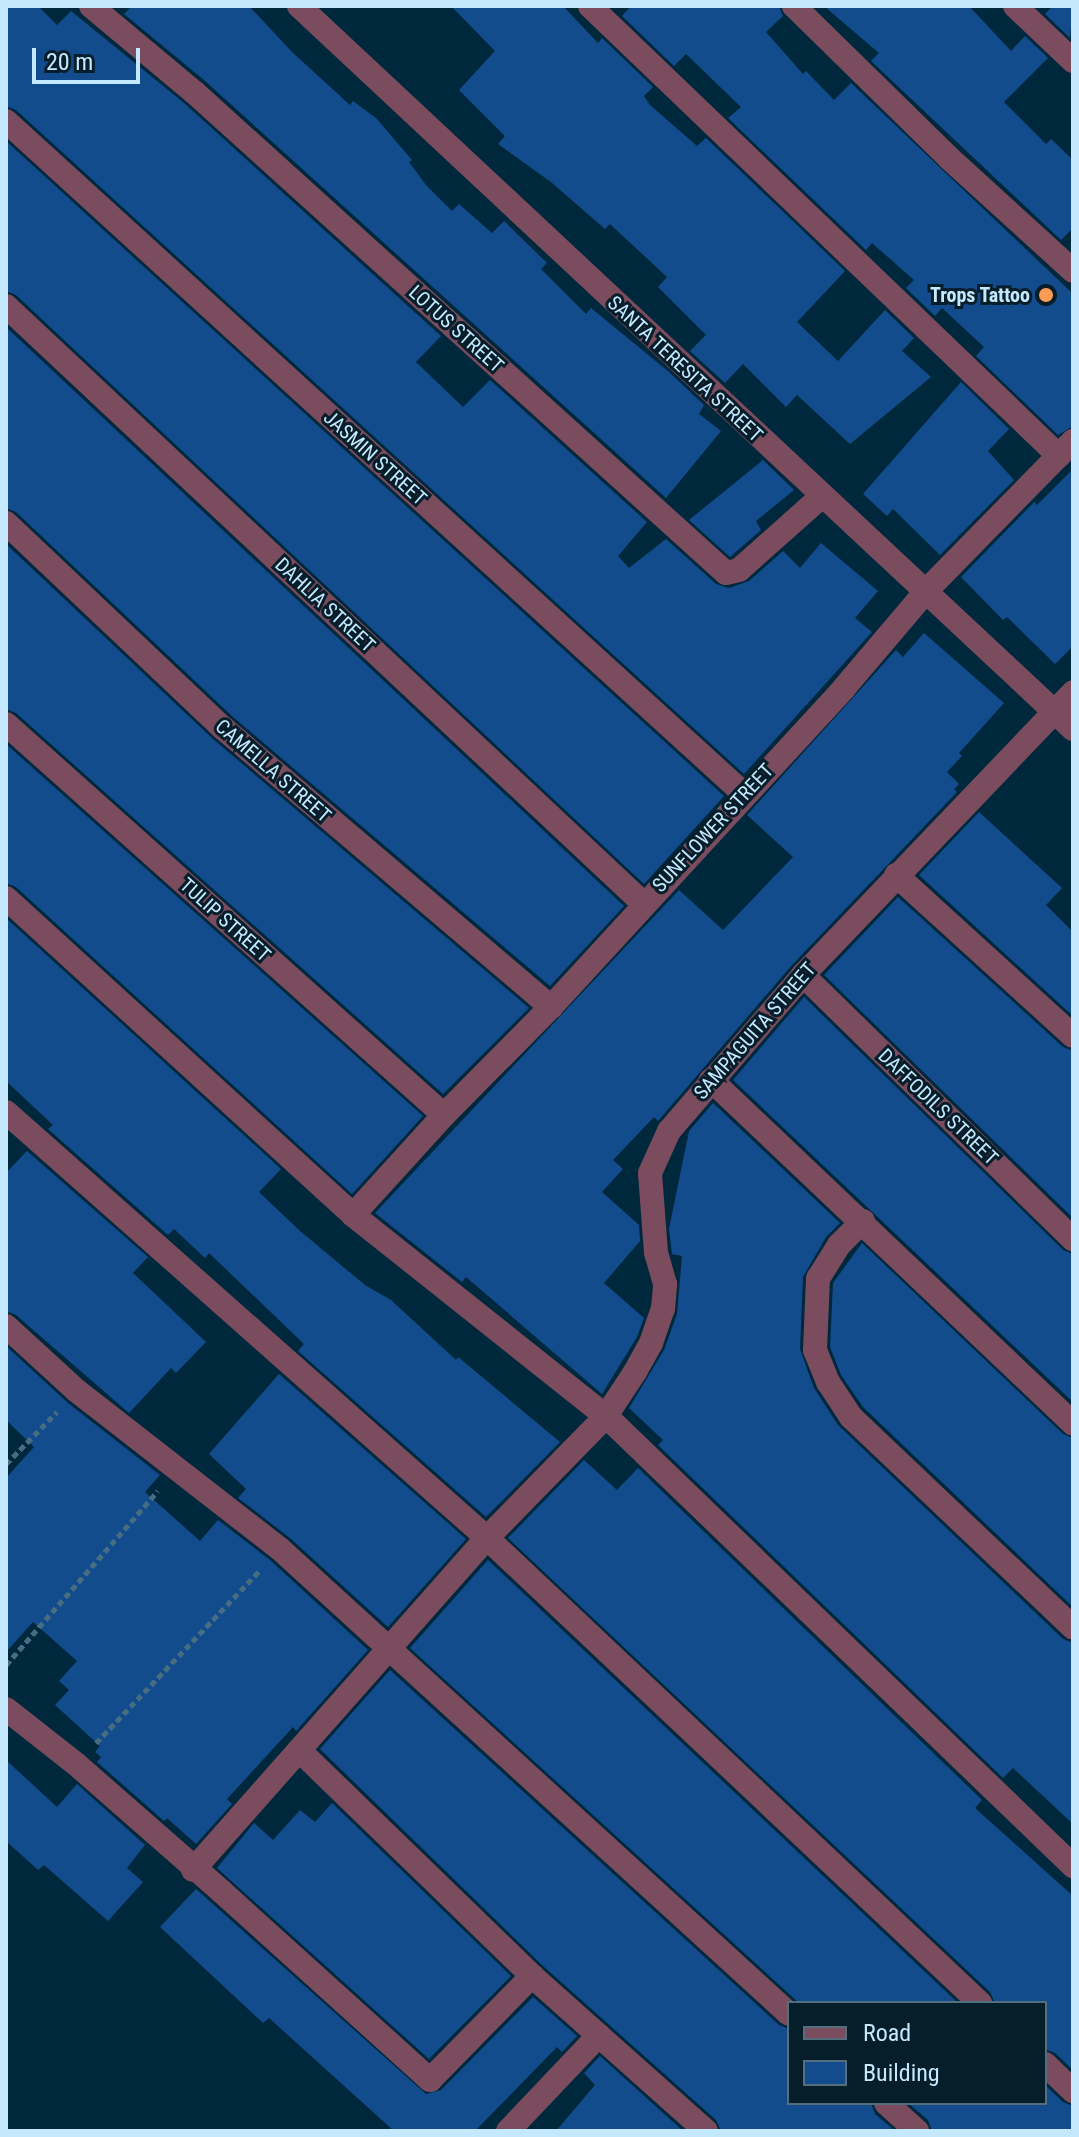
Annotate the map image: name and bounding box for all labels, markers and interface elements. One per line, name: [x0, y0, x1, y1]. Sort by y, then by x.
scale bar: [36, 32, 144, 82]
text: 20 m: [46, 48, 93, 76]
street label: LOTUS STREET: [404, 280, 508, 378]
place label: Trops Tattoo: [929, 283, 1030, 307]
marker: Trops Tattoo: [1037, 286, 1055, 304]
street label: SANTA TERESITA STREET: [602, 291, 768, 447]
street label: JASMIN STREET: [319, 405, 431, 511]
street label: DAHLIA STREET: [270, 553, 380, 657]
street label: CAMELLA STREET: [210, 714, 336, 828]
street label: SUNFLOWER STREET: [647, 759, 779, 897]
street label: TULIP STREET: [175, 873, 275, 967]
street label: SAMPAGUITA STREET: [689, 958, 821, 1104]
street label: DAFFODILS STREET: [873, 1044, 1003, 1170]
legend: [787, 2001, 1047, 2105]
text: Road: [863, 2019, 911, 2047]
text: Building: [863, 2059, 940, 2087]

